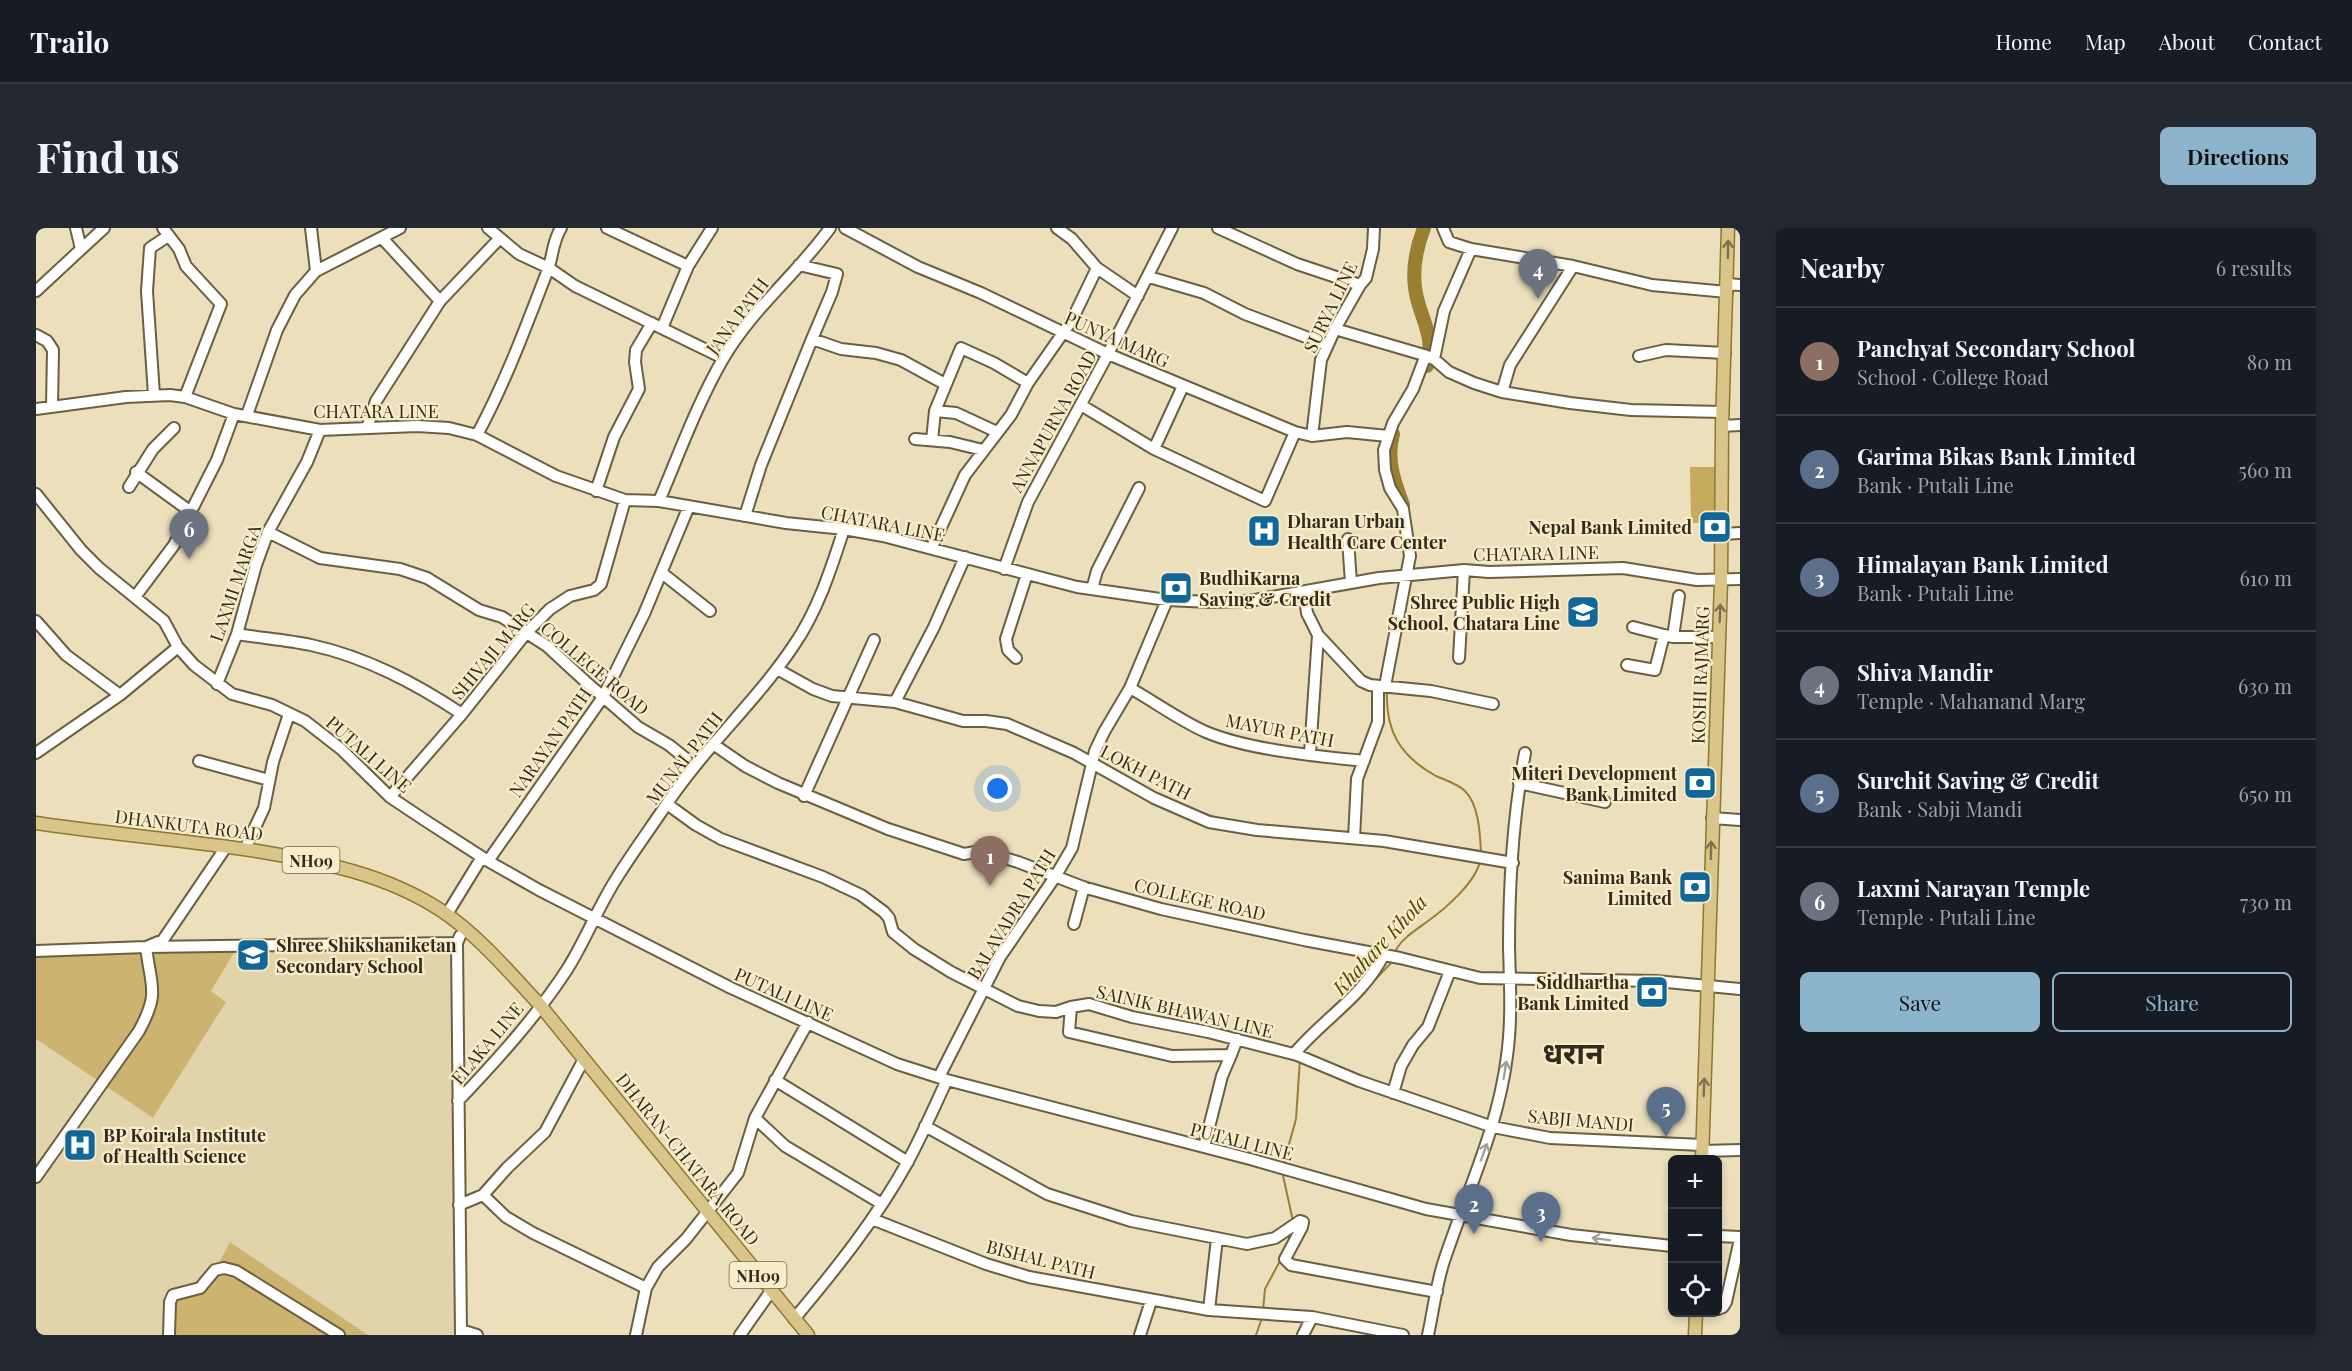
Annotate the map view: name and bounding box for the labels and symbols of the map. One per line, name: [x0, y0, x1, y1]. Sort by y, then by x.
one-way arrow: [1722, 239, 1734, 259]
pin: 4: [1518, 250, 1558, 299]
street label: SURYA LINE: [1298, 257, 1362, 357]
street label: JANA PATH: [700, 273, 774, 360]
street label: PUNYA MARG: [1061, 305, 1173, 373]
street label: ANNAPURNA ROAD: [1004, 346, 1102, 497]
street label: CHATARA LINE: [313, 399, 439, 423]
street label: CHATARA LINE: [819, 499, 947, 547]
place label: Dharan Urban Health Care Center: [1287, 509, 1447, 554]
bank icon: Nepal Bank Limited: [1697, 509, 1733, 545]
pin: 6: [170, 510, 208, 559]
hospital icon: Dharan Urban Health Care Center: [1246, 513, 1282, 549]
place label: Nepal Bank Limited: [1529, 515, 1692, 539]
street label: LAXMI MARGA: [204, 521, 266, 645]
street label: CHATARA LINE: [1473, 540, 1599, 566]
place label: BudhiKarna Saving & Credit: [1199, 566, 1332, 611]
bank icon: BudhiKarna Saving & Credit: [1158, 570, 1194, 606]
place label: Shree Public High School, Chatara Line: [1388, 590, 1560, 635]
school or university icon: Shree Public High School, Chatara Line: [1565, 594, 1601, 630]
street label: SHIVAJI MARG: [446, 598, 540, 704]
one-way arrow: [1715, 604, 1726, 624]
street label: KOSHI RAJMARG: [1686, 605, 1714, 744]
street label: COLLEGE ROAD: [536, 616, 654, 720]
street label: NARAYAN PATH: [503, 682, 597, 802]
street label: MUNAL PATH: [640, 707, 728, 809]
street label: MAYUR PATH: [1224, 708, 1336, 752]
street label: PUTALI LINE: [321, 710, 417, 798]
street label: LOKH PATH: [1097, 739, 1195, 805]
place label: Miteri Development Bank Limited: [1511, 761, 1678, 806]
bank icon: Miteri Development Bank Limited: [1682, 765, 1718, 801]
your location: [983, 774, 1012, 803]
street label: DHANKUTA ROAD: [114, 804, 264, 846]
pin: 1: [970, 836, 1010, 886]
one-way arrow: [1705, 840, 1717, 860]
street label: BALAVADRA PATH: [961, 844, 1061, 984]
road number: NH09: [282, 847, 340, 873]
place label: Sanima Bank Limited: [1563, 865, 1672, 910]
bank icon: Sanima Bank Limited: [1677, 869, 1713, 905]
street label: COLLEGE ROAD: [1132, 872, 1268, 926]
water label: Khahare Khola: [1325, 888, 1432, 1001]
place label: Shree Shikshaniketan Secondary School: [276, 933, 457, 978]
school or university icon: Shree Shikshaniketan Secondary School: [235, 937, 271, 973]
street label: PUTALI LINE: [731, 962, 837, 1026]
place label: Siddhartha Bank Limited: [1517, 970, 1630, 1015]
bank icon: Siddhartha Bank Limited: [1634, 974, 1670, 1010]
street label: SAINIK BHAWAN LINE: [1094, 979, 1276, 1043]
street label: ELAKA LINE: [446, 997, 529, 1089]
district label: धरान: [1542, 1032, 1604, 1072]
one-way arrow: [1500, 1061, 1511, 1080]
street label: DHARAN-CHATARA ROAD: [611, 1068, 765, 1250]
one-way arrow: [1698, 1077, 1709, 1097]
pin: 5: [1646, 1088, 1686, 1137]
street label: SABJI MANDI: [1527, 1103, 1635, 1137]
street label: PUTALI LINE: [1188, 1117, 1296, 1165]
place label: BP Koirala Institute of Health Science: [103, 1123, 266, 1168]
hospital icon: BP Koirala Institute of Health Science: [62, 1127, 98, 1163]
one-way arrow: [1480, 1143, 1491, 1162]
pin: 2: [1454, 1184, 1494, 1234]
pin: 3: [1522, 1192, 1560, 1242]
one-way arrow: [1591, 1233, 1611, 1244]
street label: BISHAL PATH: [984, 1234, 1098, 1284]
road number: NH09: [730, 1262, 786, 1288]

